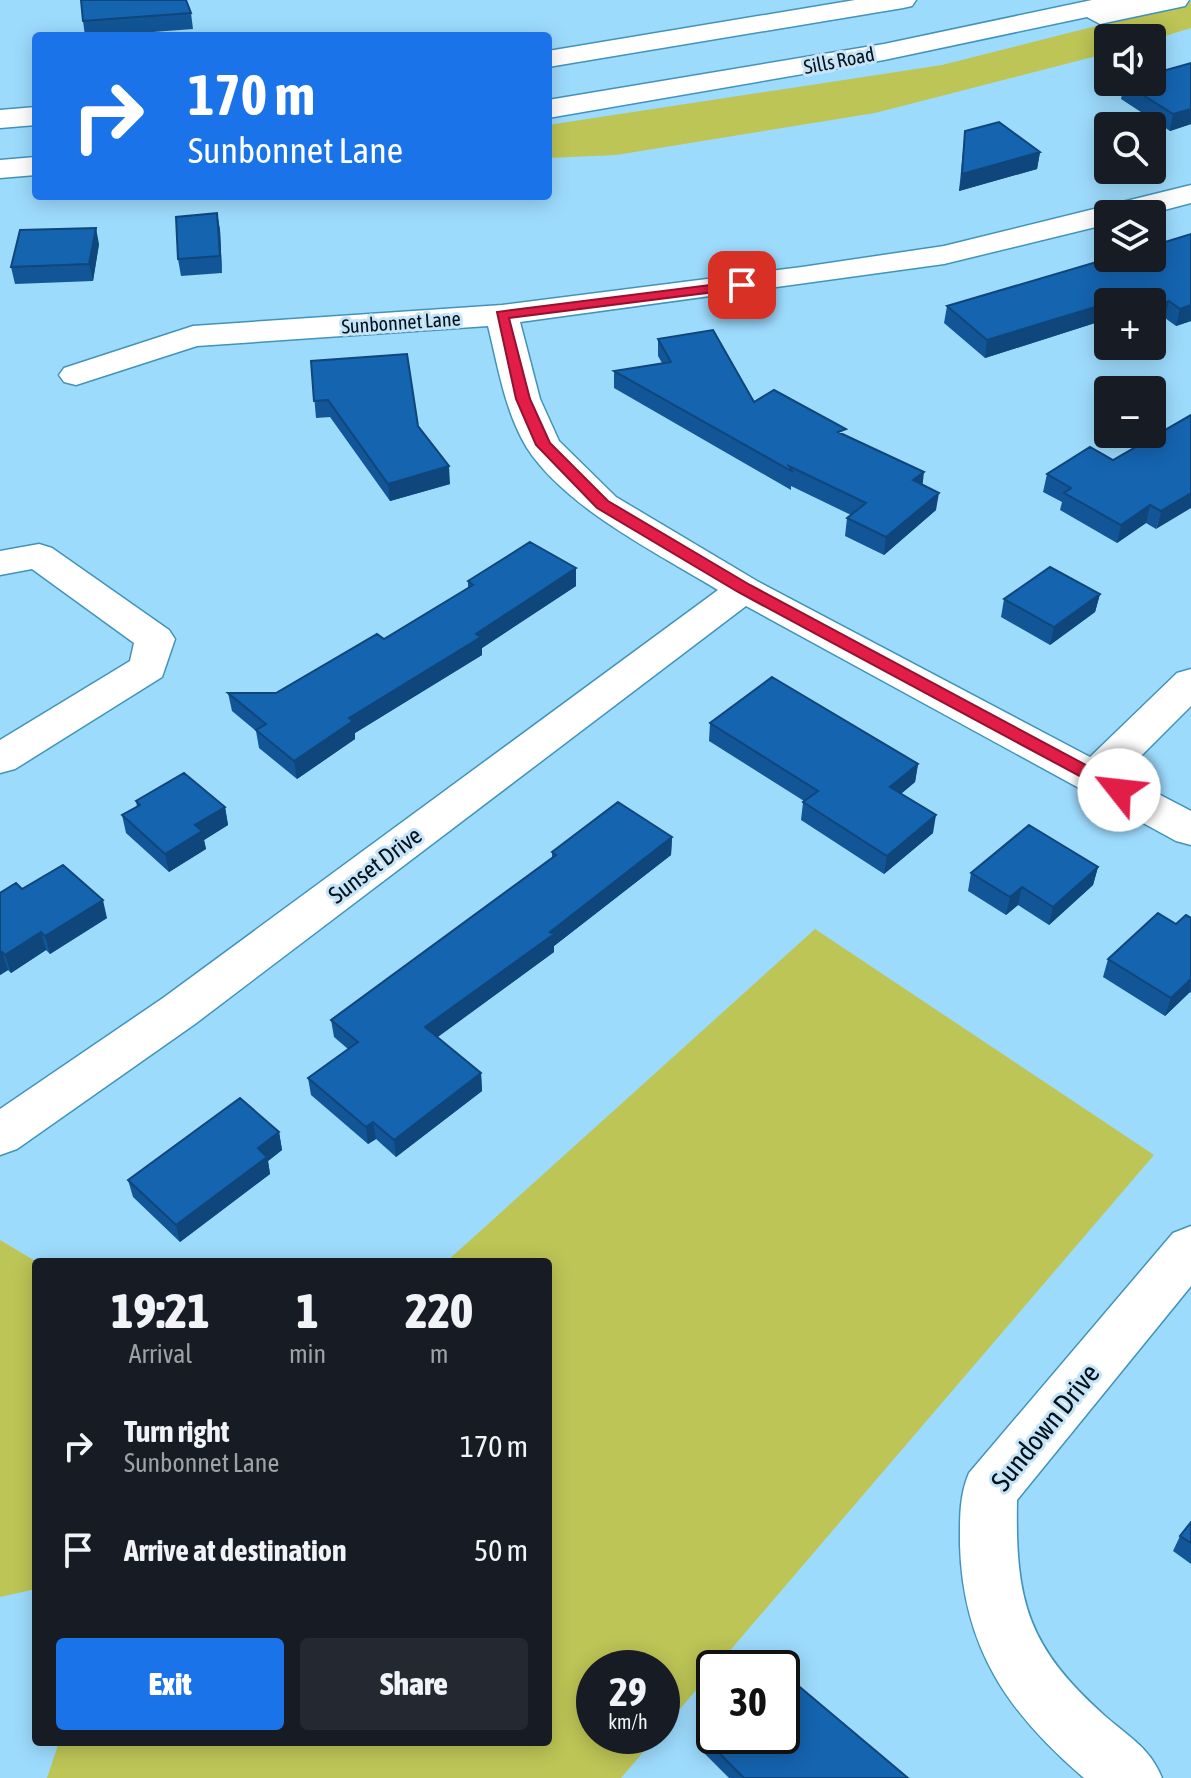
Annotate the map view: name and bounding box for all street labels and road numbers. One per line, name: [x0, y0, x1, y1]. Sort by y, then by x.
street label: Sills Road: [802, 42, 876, 78]
street label: Sunbonnet Lane: [341, 306, 461, 338]
street label: Sunset Drive: [323, 821, 427, 909]
street label: Sundown Drive: [984, 1357, 1106, 1497]

